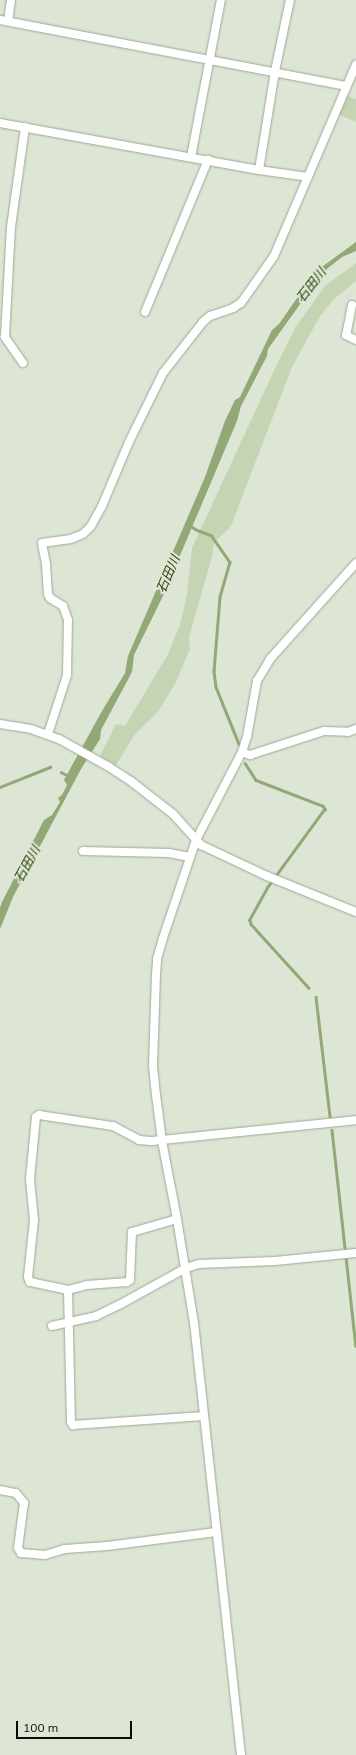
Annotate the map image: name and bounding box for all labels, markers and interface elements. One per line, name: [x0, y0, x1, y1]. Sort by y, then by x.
water label: 石田川: [293, 265, 329, 305]
water label: 石田川: [153, 553, 183, 595]
water label: 石田川: [11, 843, 43, 885]
scale bar: [18, 1713, 134, 1739]
text: 100 m: [23, 1720, 58, 1735]

